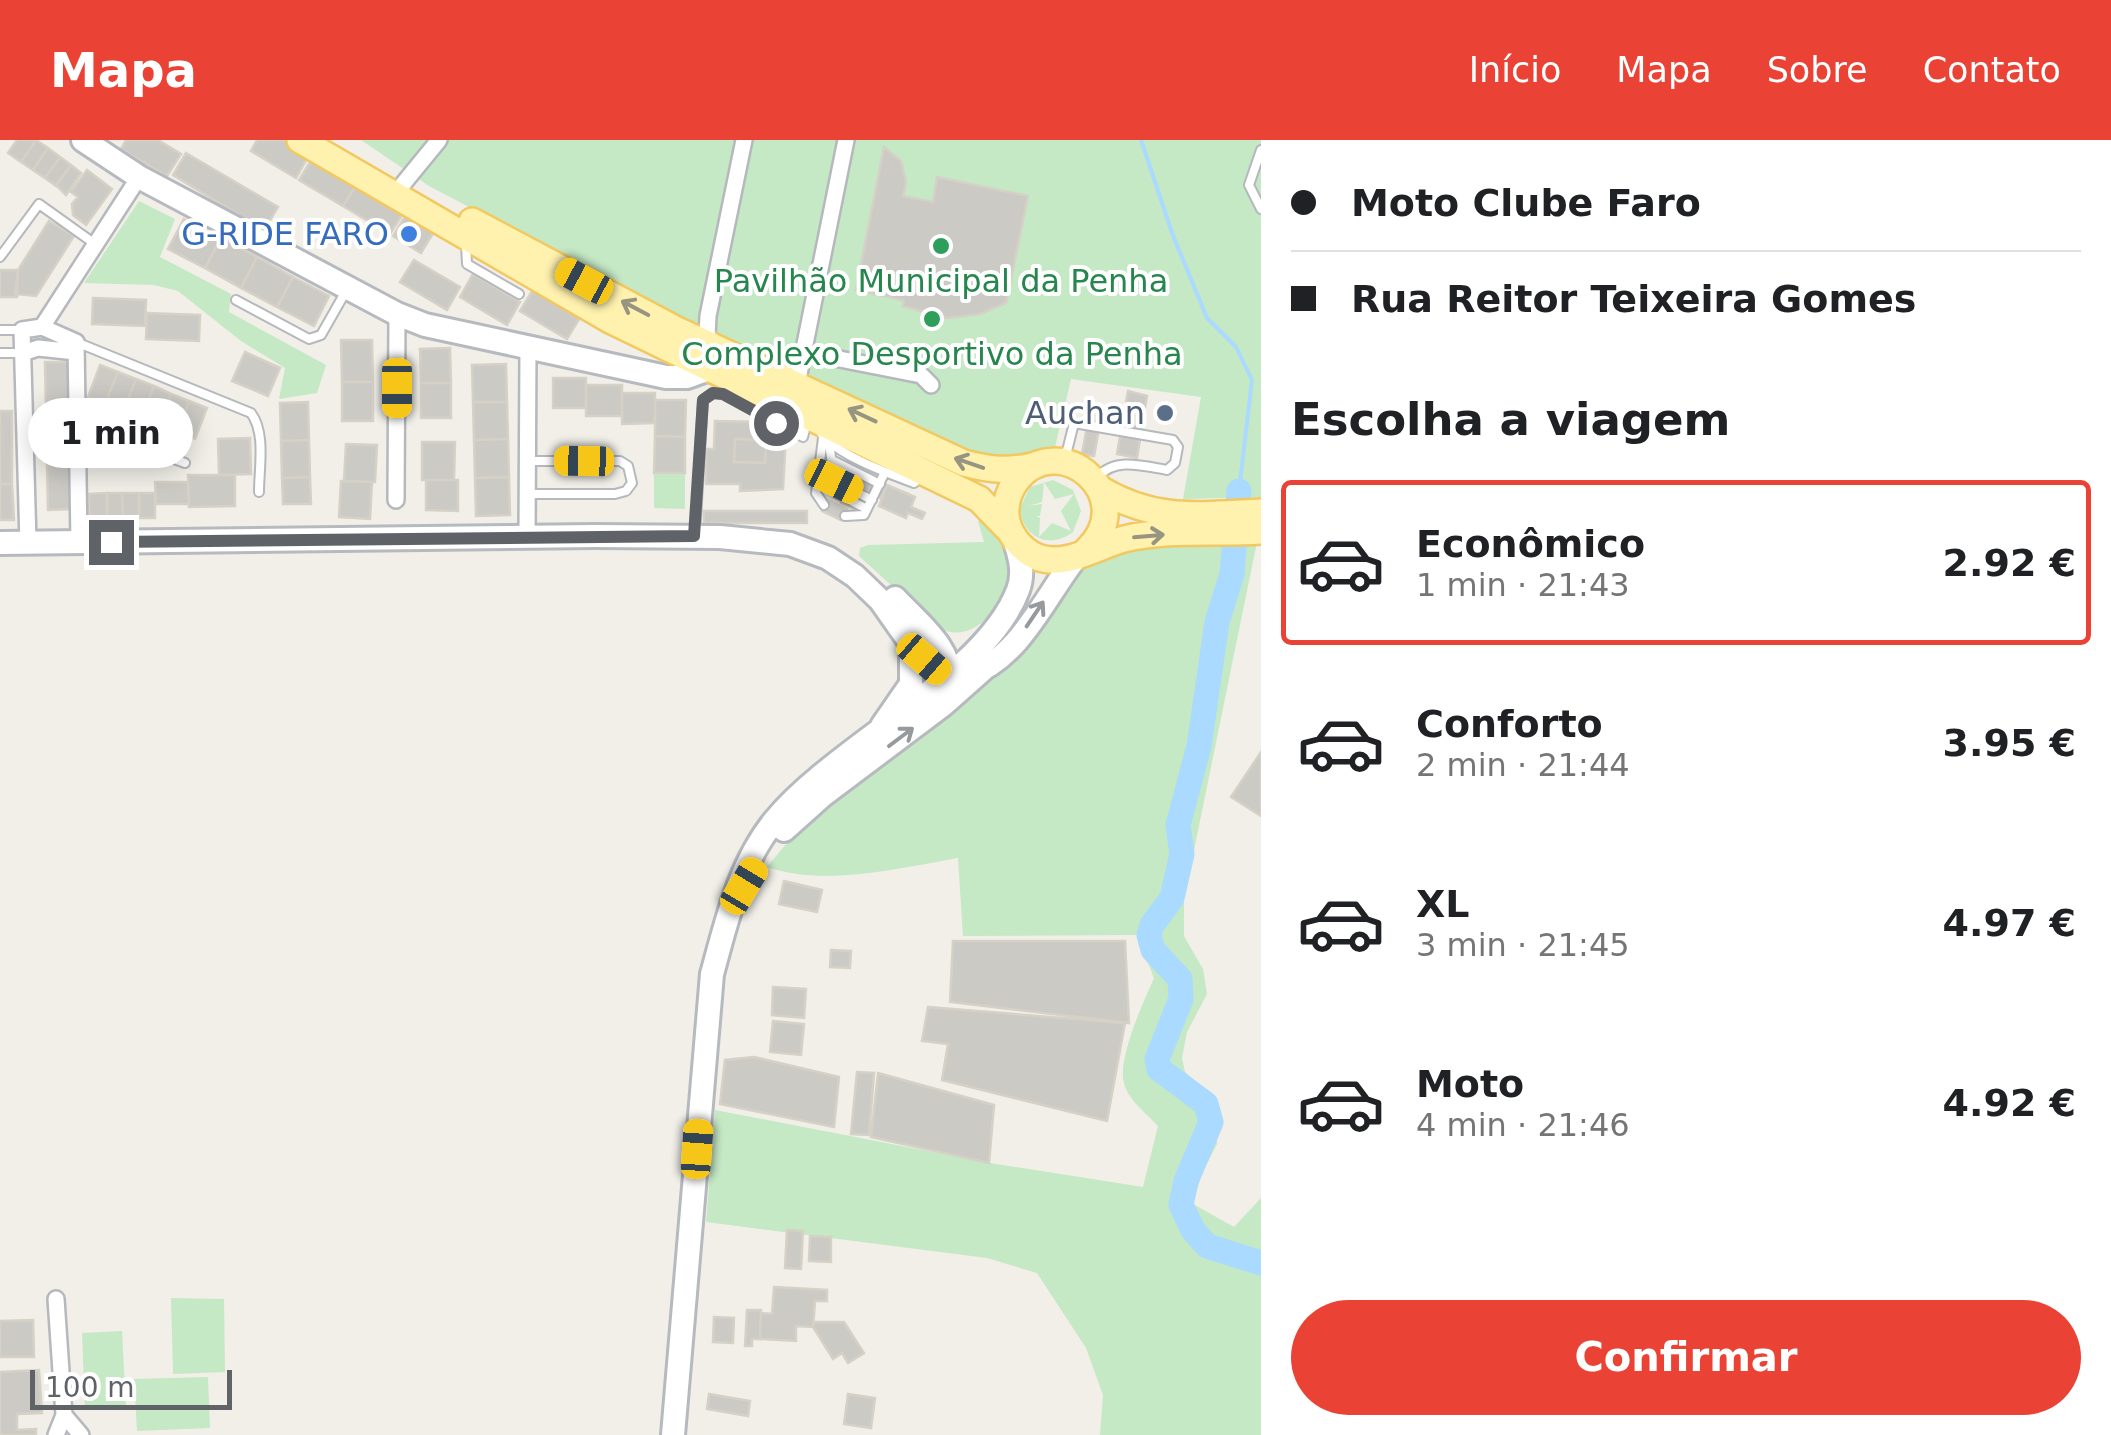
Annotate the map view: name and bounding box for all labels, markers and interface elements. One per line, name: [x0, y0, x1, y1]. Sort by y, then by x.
text: Mapa: [50, 42, 197, 98]
text: Início: [1469, 50, 1561, 90]
text: Mapa: [1616, 50, 1712, 90]
text: Sobre: [1767, 50, 1868, 90]
text: Contato: [1923, 50, 2061, 90]
text: Moto Clube Faro: [1351, 181, 1701, 225]
place label: G-RIDE FARO: [181, 215, 389, 253]
marker: G-RIDE FARO: [398, 223, 420, 245]
marker: Pavilhão Municipal da Penha: [930, 235, 952, 257]
car: [550, 254, 618, 308]
place label: Pavilhão Municipal da Penha: [714, 262, 1168, 300]
text: Rua Reitor Teixeira Gomes: [1351, 277, 1916, 321]
one-way arrow: [621, 298, 651, 317]
marker: Complexo Desportivo da Penha: [921, 308, 943, 330]
place label: Complexo Desportivo da Penha: [681, 335, 1183, 373]
car: [382, 358, 412, 418]
text: Escolha a viagem: [1291, 393, 1730, 446]
place label: Auchan: [1025, 394, 1145, 432]
callout: 1 min: [28, 397, 194, 467]
route start: [754, 401, 799, 446]
marker: Auchan: [1154, 402, 1176, 424]
one-way arrow: [848, 405, 878, 424]
text: 1 min: [60, 414, 161, 452]
car: [554, 445, 614, 477]
one-way arrow: [953, 453, 985, 471]
car: [800, 454, 868, 508]
icon: car: [1296, 518, 1386, 608]
route end: [89, 520, 134, 565]
text: Econômico: [1416, 522, 1645, 566]
one-way arrow: [1132, 526, 1164, 545]
text: 2.92 €: [1943, 541, 2076, 585]
text: 1 min · 21:43: [1416, 566, 1630, 604]
one-way arrow: [1024, 600, 1045, 628]
car: [892, 628, 956, 690]
icon: car: [1296, 698, 1386, 788]
text: Conforto: [1416, 702, 1603, 746]
text: 3.95 €: [1943, 721, 2076, 765]
one-way arrow: [887, 726, 914, 747]
text: 2 min · 21:44: [1416, 746, 1630, 784]
car: [716, 853, 772, 919]
icon: car: [1296, 878, 1386, 968]
text: XL: [1416, 882, 1470, 926]
text: 4.97 €: [1943, 901, 2076, 945]
text: 3 min · 21:45: [1416, 926, 1630, 964]
icon: car: [1296, 1058, 1386, 1148]
text: Moto: [1416, 1062, 1524, 1106]
text: 4.92 €: [1943, 1081, 2076, 1125]
text: 4 min · 21:46: [1416, 1106, 1630, 1144]
car: [680, 1118, 714, 1180]
button: Confirmar: [1291, 1300, 2081, 1415]
scale bar: [30, 1365, 232, 1410]
text: 100 m: [45, 1371, 135, 1404]

